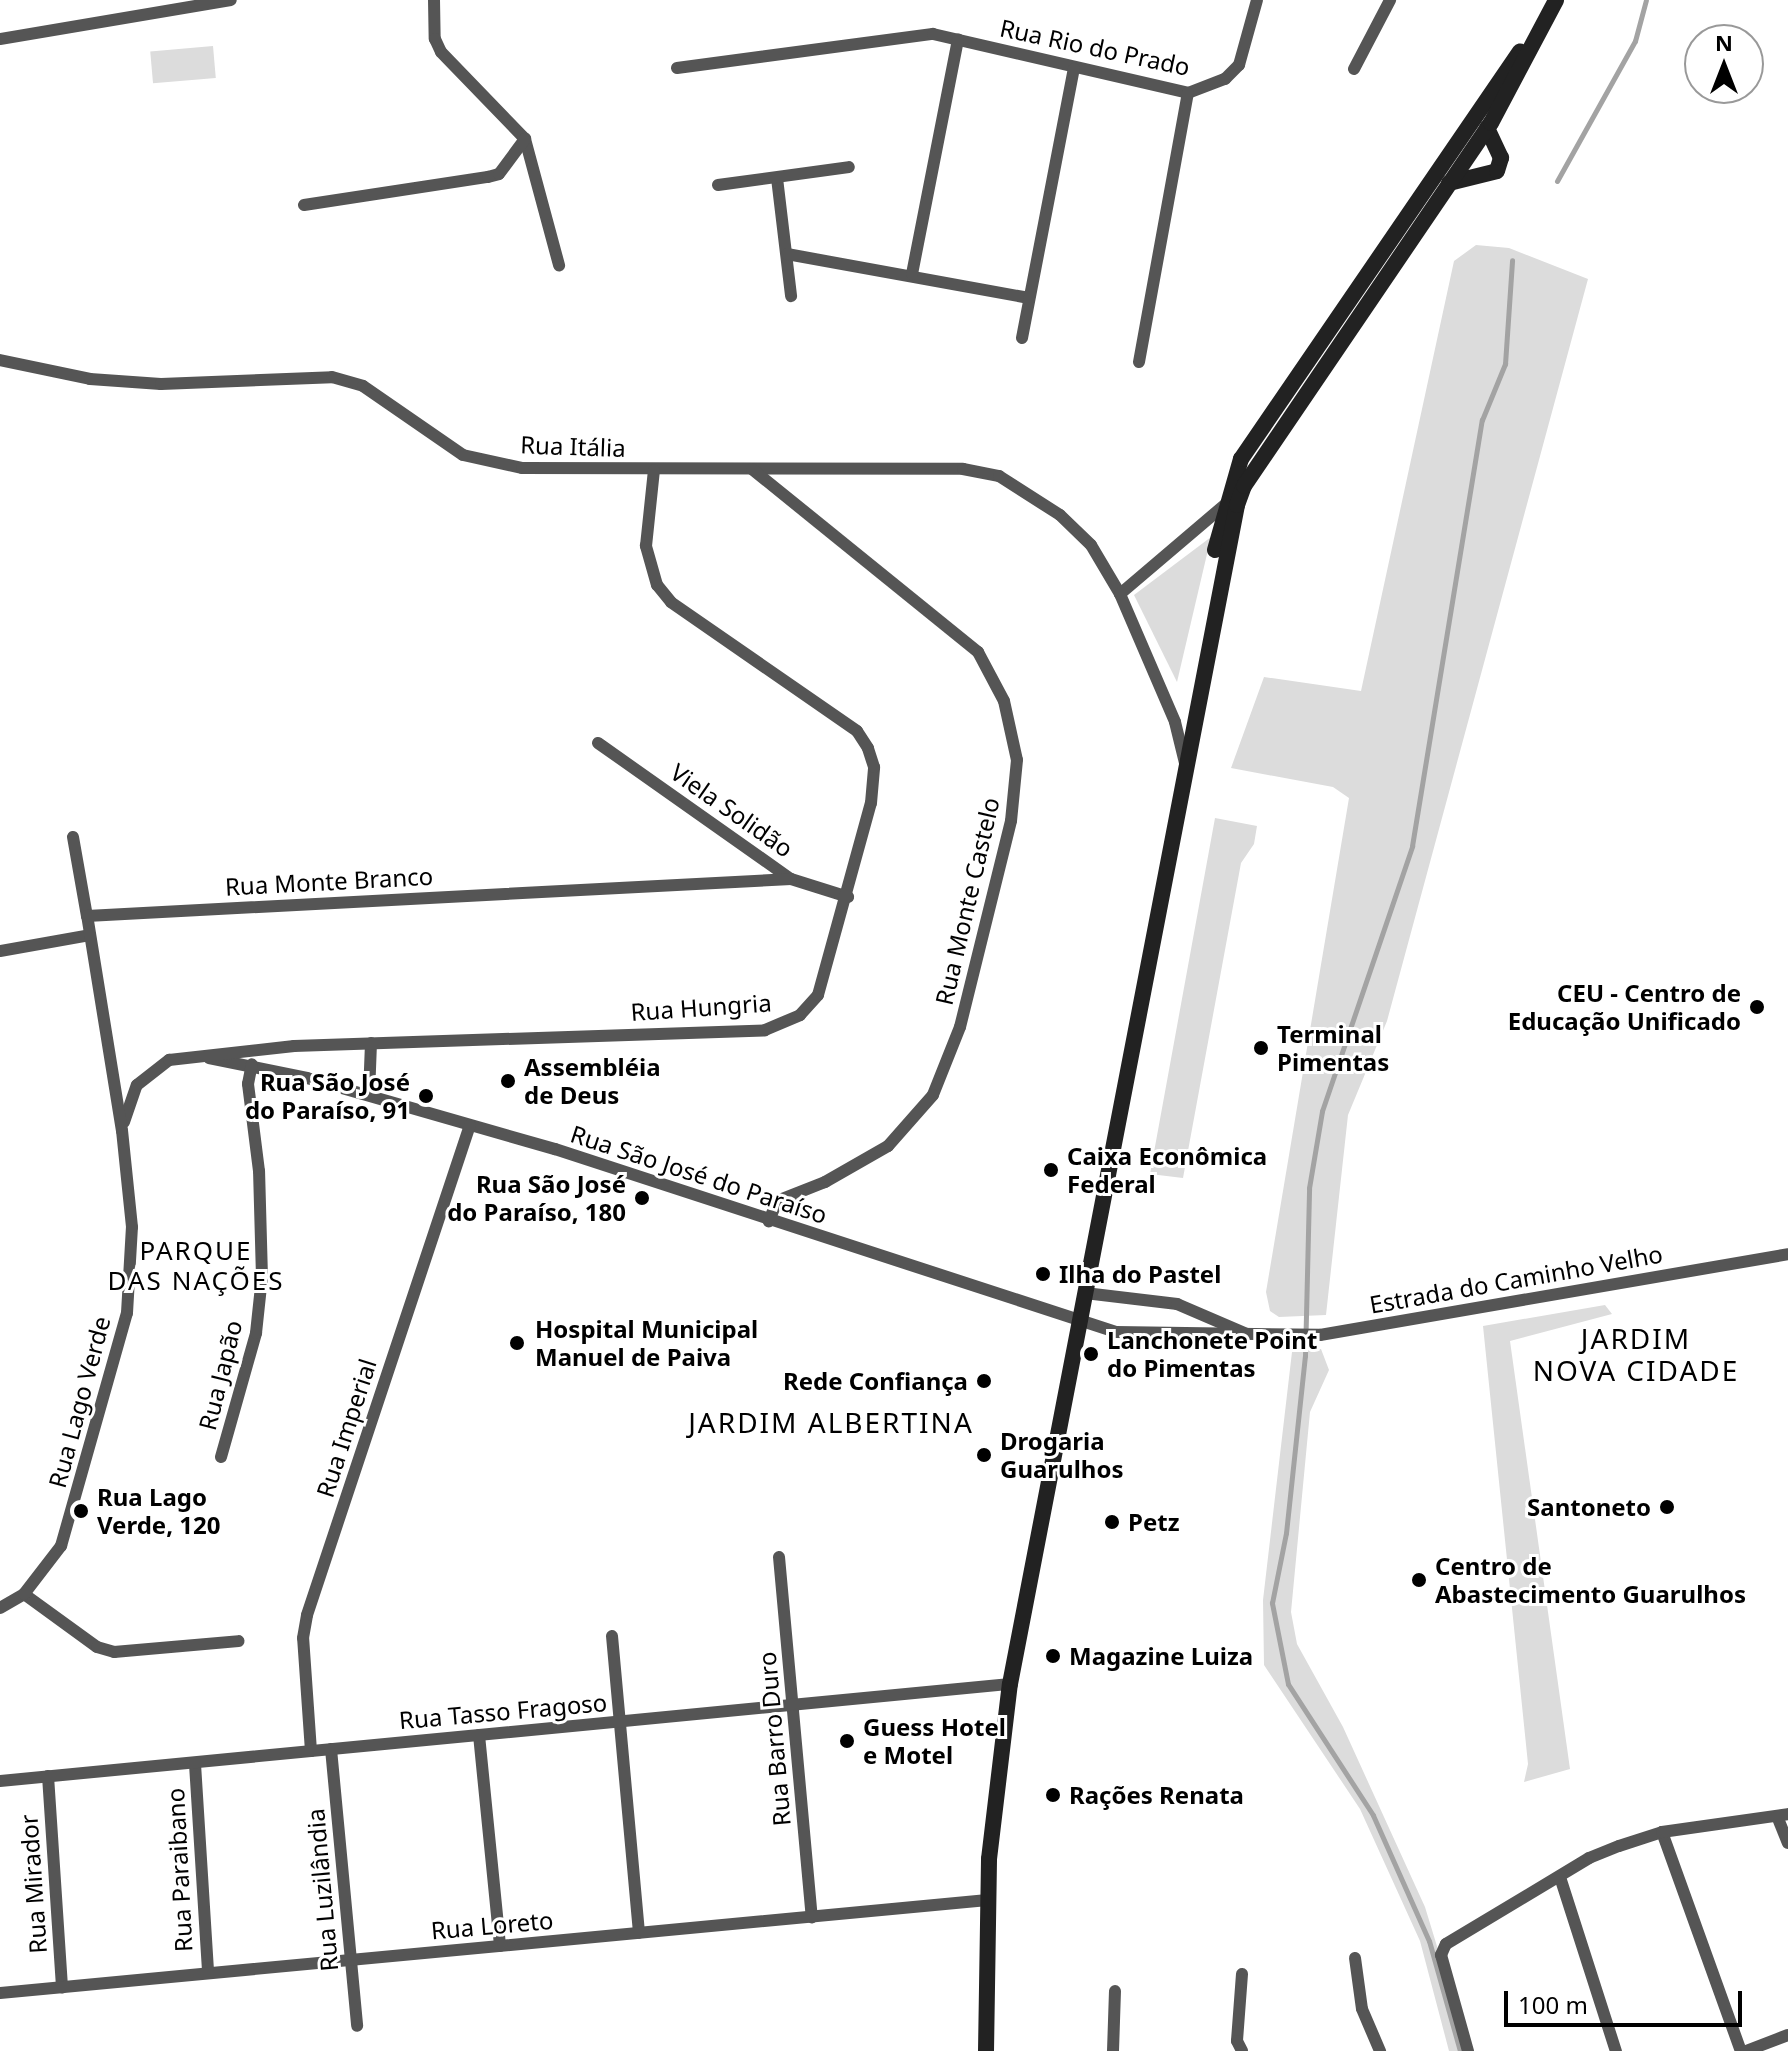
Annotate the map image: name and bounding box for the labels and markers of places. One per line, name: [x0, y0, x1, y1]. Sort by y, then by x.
place label: CEU - Centro de Educação Unificado: [1508, 979, 1741, 1035]
marker: CEU - Centro de Educação Unificado: [1748, 998, 1766, 1016]
place label: Terminal Pimentas: [1277, 1020, 1389, 1076]
marker: Terminal Pimentas: [1252, 1039, 1270, 1057]
place label: Assembléia de Deus: [524, 1053, 661, 1109]
place label: Rua São José do Paraíso, 91: [245, 1068, 410, 1124]
marker: Assembléia de Deus: [499, 1072, 517, 1090]
marker: Rua São José do Paraíso, 91: [417, 1087, 435, 1105]
place label: Caixa Econômica Federal: [1067, 1142, 1267, 1198]
marker: Caixa Econômica Federal: [1042, 1161, 1060, 1179]
place label: Rua São José do Paraíso, 180: [447, 1170, 626, 1226]
marker: Rua São José do Paraíso, 180: [633, 1189, 651, 1207]
place label: Ilha do Pastel: [1059, 1260, 1221, 1288]
marker: Ilha do Pastel: [1034, 1265, 1052, 1283]
place label: Hospital Municipal Manuel de Paiva: [535, 1315, 758, 1371]
place label: Lanchonete Point do Pimentas: [1107, 1326, 1317, 1382]
marker: Hospital Municipal Manuel de Paiva: [506, 1332, 528, 1354]
marker: Lanchonete Point do Pimentas: [1082, 1345, 1100, 1363]
place label: Rede Confiança: [783, 1367, 968, 1395]
marker: Rede Confiança: [975, 1372, 993, 1390]
place label: Drogaria Guarulhos: [1000, 1427, 1123, 1483]
marker: Drogaria Guarulhos: [975, 1446, 993, 1464]
place label: Rua Lago Verde, 120: [97, 1483, 220, 1539]
place label: Santoneto: [1527, 1493, 1651, 1521]
marker: Santoneto: [1658, 1498, 1676, 1516]
marker: Rua Lago Verde, 120: [72, 1502, 90, 1520]
place label: Petz: [1128, 1508, 1179, 1536]
marker: Petz: [1103, 1513, 1121, 1531]
place label: Centro de Abastecimento Guarulhos: [1435, 1552, 1746, 1608]
marker: Centro de Abastecimento Guarulhos: [1410, 1571, 1428, 1589]
place label: Magazine Luiza: [1069, 1642, 1253, 1670]
marker: Magazine Luiza: [1044, 1647, 1062, 1665]
place label: Guess Hotel e Motel: [863, 1713, 1006, 1769]
marker: Guess Hotel e Motel: [838, 1732, 856, 1750]
place label: Rações Renata: [1069, 1781, 1244, 1809]
marker: Rações Renata: [1044, 1786, 1062, 1804]

